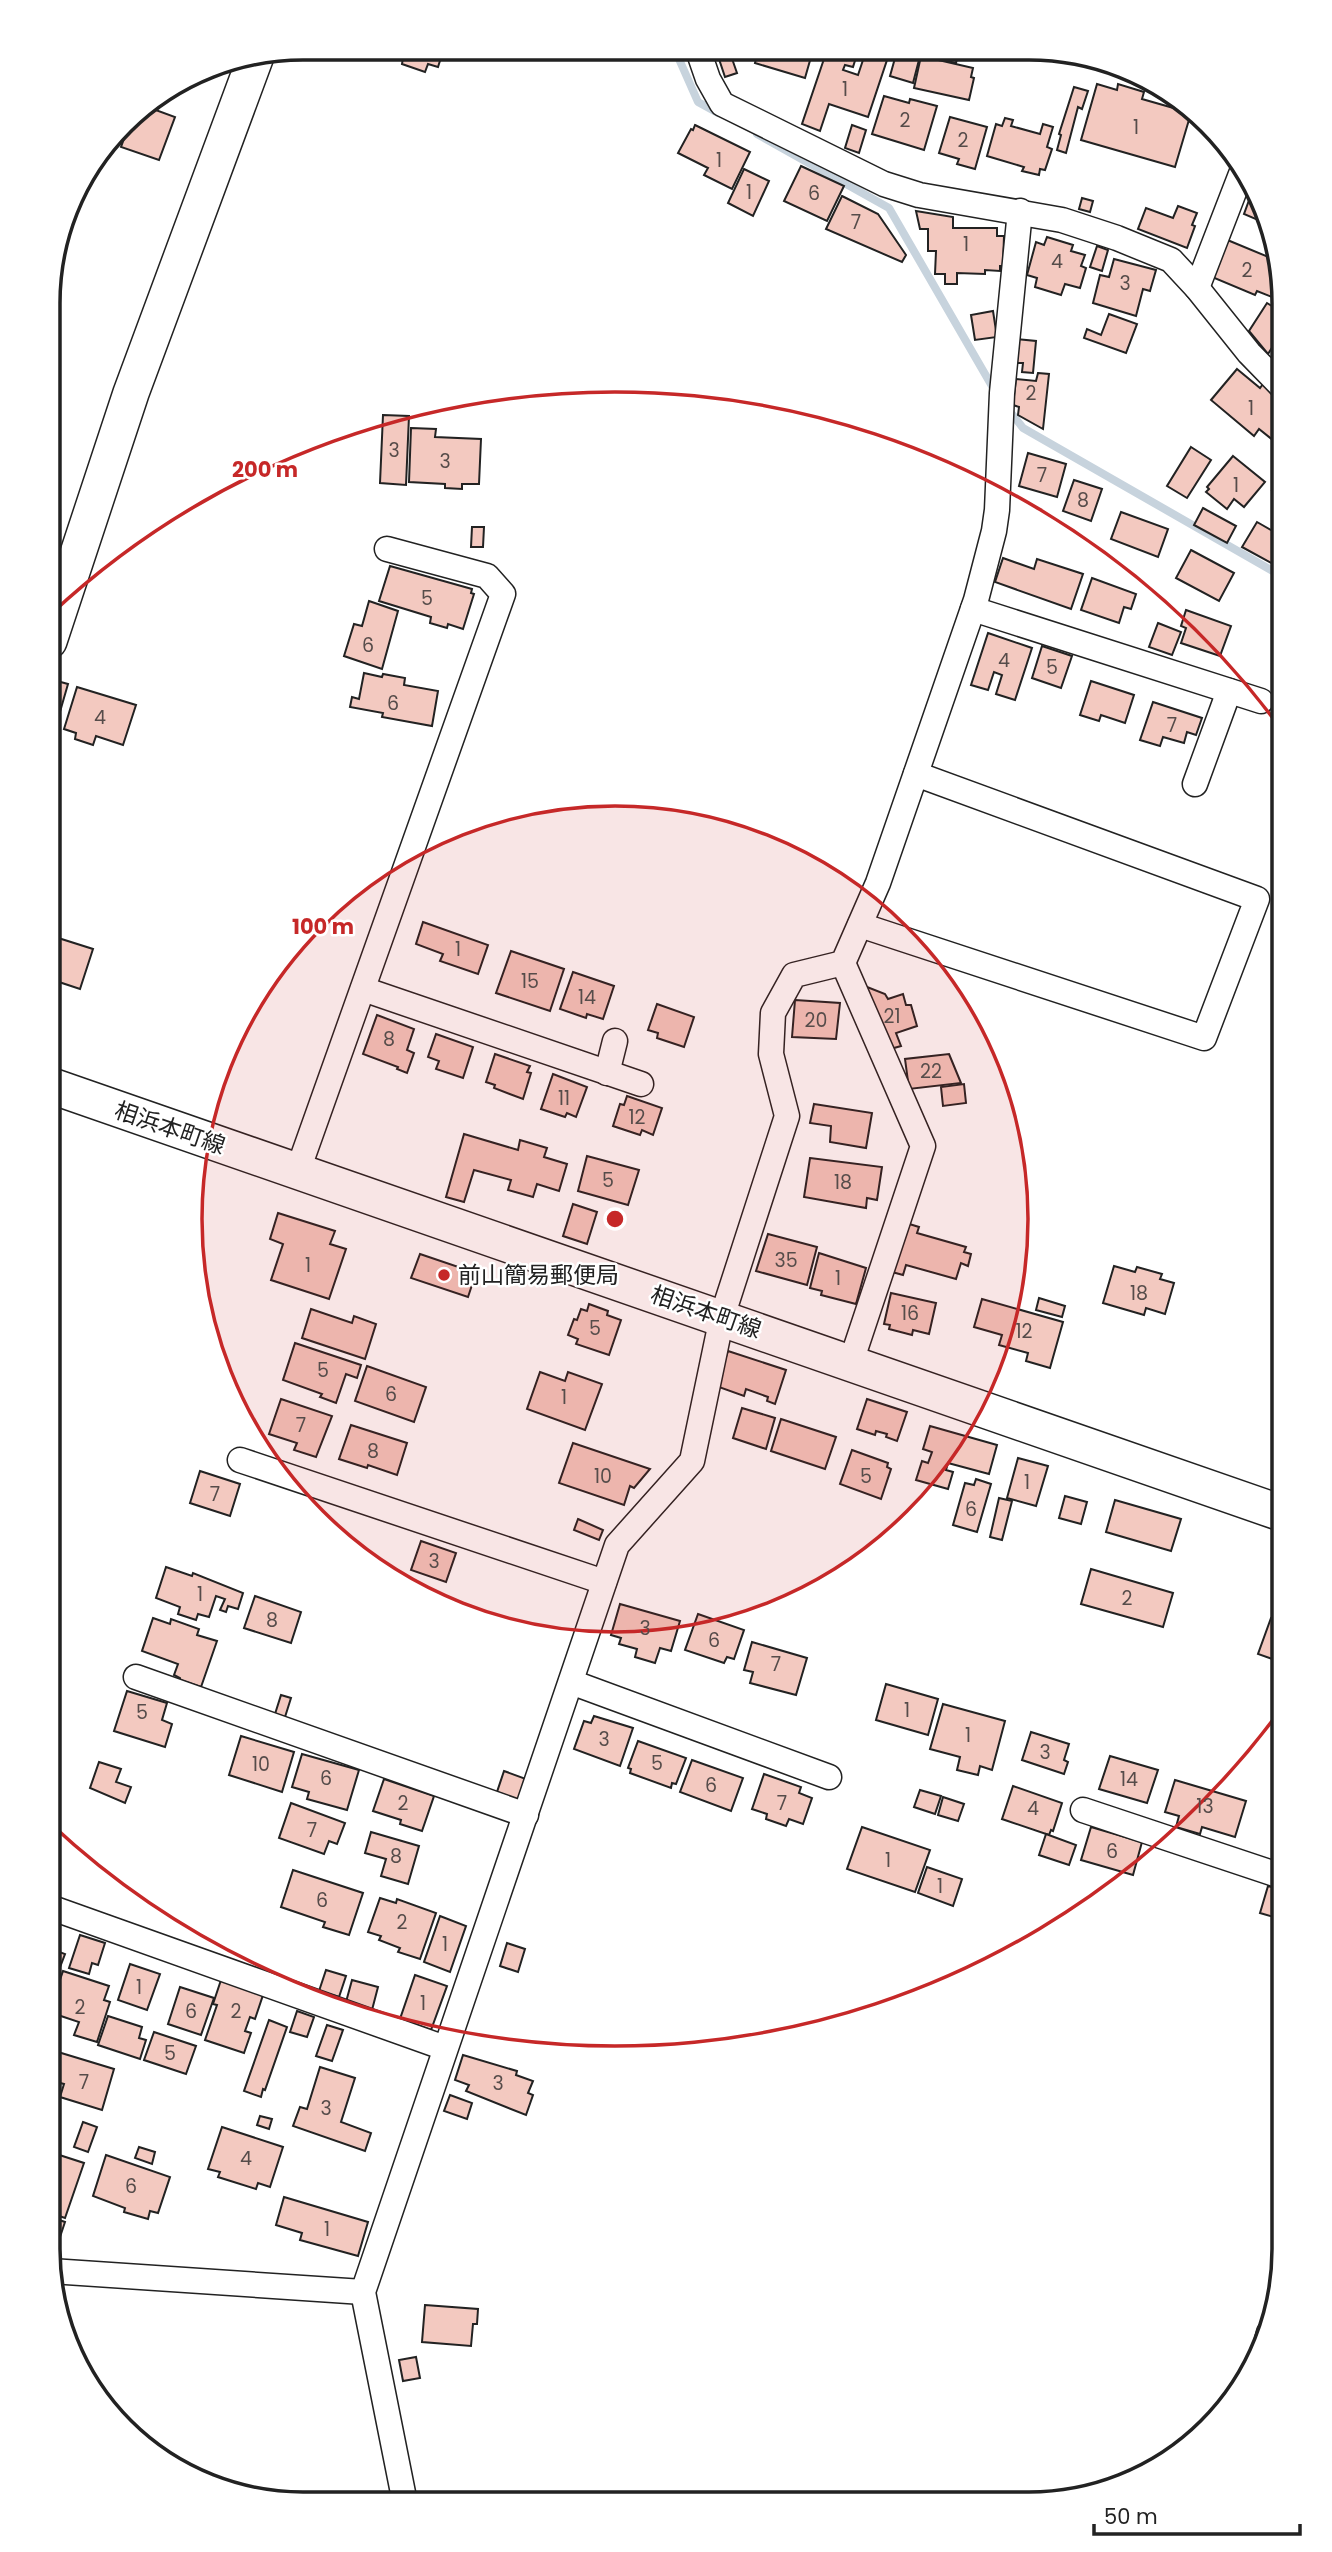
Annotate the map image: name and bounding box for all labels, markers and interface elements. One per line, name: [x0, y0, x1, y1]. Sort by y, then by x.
house number: 1: [842, 76, 848, 103]
house number: 2: [900, 107, 911, 134]
house number: 1: [1133, 114, 1139, 141]
house number: 2: [958, 127, 969, 154]
house number: 1: [716, 147, 722, 174]
house number: 1: [746, 179, 752, 206]
house number: 6: [808, 180, 820, 207]
house number: 7: [851, 209, 861, 236]
house number: 1: [963, 231, 969, 258]
house number: 4: [1051, 248, 1063, 275]
house number: 2: [1242, 257, 1253, 284]
house number: 3: [1119, 270, 1131, 297]
house number: 2: [1026, 380, 1037, 407]
house number: 1: [1248, 395, 1254, 422]
house number: 3: [388, 437, 400, 464]
house number: 3: [439, 448, 451, 475]
text: 200 m: [232, 455, 298, 484]
house number: 7: [1037, 462, 1047, 489]
house number: 1: [1233, 472, 1239, 499]
house number: 8: [1077, 487, 1089, 514]
house number: 5: [421, 585, 433, 612]
house number: 6: [362, 632, 374, 659]
house number: 4: [998, 647, 1010, 674]
house number: 5: [1046, 654, 1058, 681]
house number: 6: [387, 690, 399, 717]
house number: 4: [94, 704, 106, 731]
house number: 7: [1167, 712, 1177, 739]
text: 100 m: [292, 912, 354, 941]
house number: 1: [455, 936, 461, 963]
house number: 15: [521, 968, 539, 995]
house number: 14: [578, 984, 596, 1011]
house number: 21: [883, 1003, 901, 1030]
house number: 20: [805, 1007, 827, 1034]
house number: 8: [383, 1026, 395, 1053]
house number: 22: [920, 1058, 942, 1085]
house number: 11: [558, 1085, 570, 1112]
street label: 相浜本町線: [110, 1094, 230, 1162]
house number: 12: [628, 1104, 646, 1131]
house number: 5: [602, 1167, 614, 1194]
house number: 18: [834, 1169, 852, 1196]
centre of rings: [603, 1207, 627, 1231]
house number: 35: [774, 1247, 798, 1274]
house number: 1: [305, 1252, 311, 1279]
place label: 前山簡易郵便局: [458, 1259, 619, 1291]
house number: 1: [835, 1265, 841, 1292]
marker: 前山簡易郵便局: [436, 1267, 452, 1283]
street label: 相浜本町線: [646, 1278, 766, 1346]
house number: 18: [1130, 1280, 1148, 1307]
house number: 16: [901, 1300, 919, 1327]
house number: 5: [589, 1315, 601, 1342]
house number: 12: [1015, 1318, 1033, 1345]
house number: 5: [317, 1357, 329, 1384]
house number: 6: [385, 1381, 397, 1408]
house number: 1: [561, 1384, 567, 1411]
house number: 7: [296, 1412, 306, 1439]
house number: 8: [367, 1438, 379, 1465]
house number: 10: [594, 1463, 612, 1490]
house number: 5: [860, 1463, 872, 1490]
house number: 1: [1024, 1469, 1030, 1496]
house number: 7: [210, 1481, 220, 1508]
house number: 6: [965, 1496, 977, 1523]
house number: 3: [428, 1548, 440, 1575]
house number: 1: [197, 1581, 203, 1608]
house number: 2: [1122, 1585, 1133, 1612]
house number: 8: [266, 1607, 278, 1634]
house number: 3: [639, 1615, 651, 1642]
house number: 6: [708, 1627, 720, 1654]
house number: 7: [771, 1651, 781, 1678]
house number: 1: [904, 1697, 910, 1724]
house number: 5: [136, 1699, 148, 1726]
house number: 1: [965, 1722, 971, 1749]
house number: 3: [598, 1726, 610, 1753]
house number: 3: [1039, 1739, 1051, 1766]
house number: 5: [651, 1750, 663, 1777]
house number: 10: [252, 1751, 270, 1778]
house number: 6: [320, 1765, 332, 1792]
house number: 14: [1120, 1766, 1138, 1793]
house number: 6: [705, 1772, 717, 1799]
house number: 2: [398, 1790, 409, 1817]
house number: 7: [777, 1790, 787, 1817]
house number: 13: [1196, 1793, 1214, 1820]
house number: 4: [1027, 1795, 1039, 1822]
house number: 7: [307, 1817, 317, 1844]
house number: 6: [1106, 1838, 1118, 1865]
house number: 8: [390, 1843, 402, 1870]
house number: 1: [885, 1847, 891, 1874]
house number: 1: [937, 1873, 943, 1900]
house number: 6: [316, 1887, 328, 1914]
house number: 2: [397, 1909, 408, 1936]
house number: 1: [442, 1931, 448, 1958]
house number: 1: [136, 1974, 142, 2001]
house number: 1: [420, 1990, 426, 2017]
house number: 2: [75, 1994, 86, 2021]
house number: 6: [185, 1998, 197, 2025]
house number: 2: [231, 1998, 242, 2025]
house number: 5: [164, 2040, 176, 2067]
house number: 7: [79, 2069, 89, 2096]
house number: 3: [492, 2070, 504, 2097]
house number: 3: [320, 2095, 332, 2122]
house number: 4: [240, 2145, 252, 2172]
house number: 6: [125, 2173, 137, 2200]
house number: 1: [324, 2216, 330, 2243]
scale bar: [1094, 2492, 1300, 2536]
text: 50 m: [1104, 2502, 1158, 2531]

